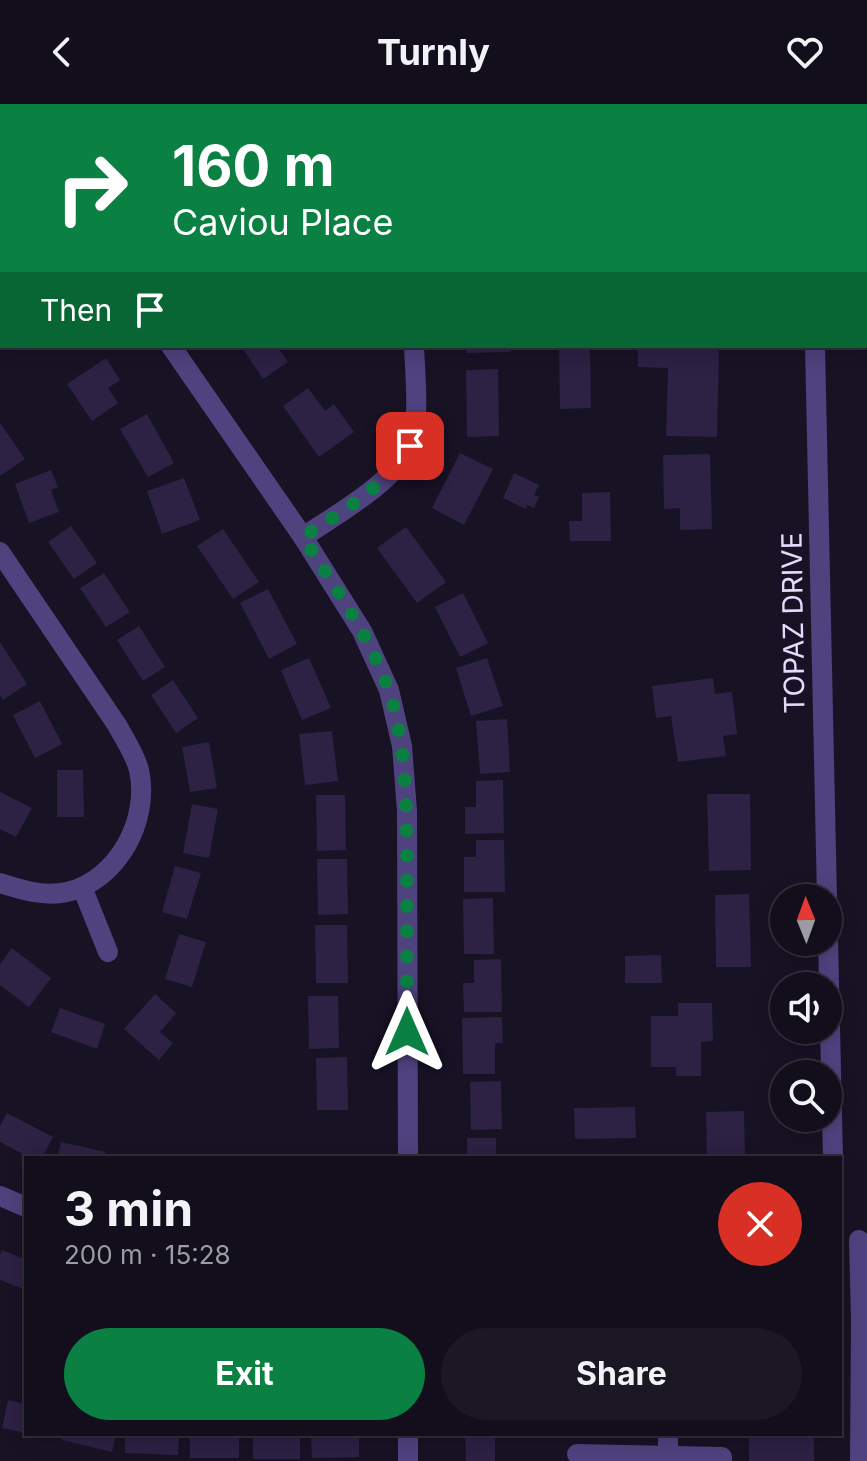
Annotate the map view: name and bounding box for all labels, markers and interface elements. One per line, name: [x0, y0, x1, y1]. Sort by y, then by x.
icon: back: [40, 30, 84, 74]
text: Turnly: [377, 30, 490, 74]
icon: heart: [783, 30, 827, 74]
text: 160 m: [172, 132, 335, 200]
icon: right: [40, 136, 144, 240]
text: Caviou Place: [172, 200, 393, 244]
icon: arrive: [128, 288, 172, 332]
text: Then: [40, 292, 112, 328]
pin: [376, 412, 444, 480]
icon: arrive: [388, 424, 432, 468]
street label: TOPAZ DRIVE: [774, 532, 812, 714]
north arrow: [770, 884, 842, 956]
map controls: [770, 884, 842, 1132]
button: sound: [770, 972, 842, 1044]
position arrow: [365, 990, 449, 1074]
button: search: [770, 1060, 842, 1132]
text: 3 min: [64, 1179, 193, 1238]
button: close: [718, 1182, 802, 1266]
text: 200 m · 15:28: [64, 1239, 231, 1270]
button: Exit: [64, 1328, 425, 1420]
button: Share: [441, 1328, 802, 1420]

